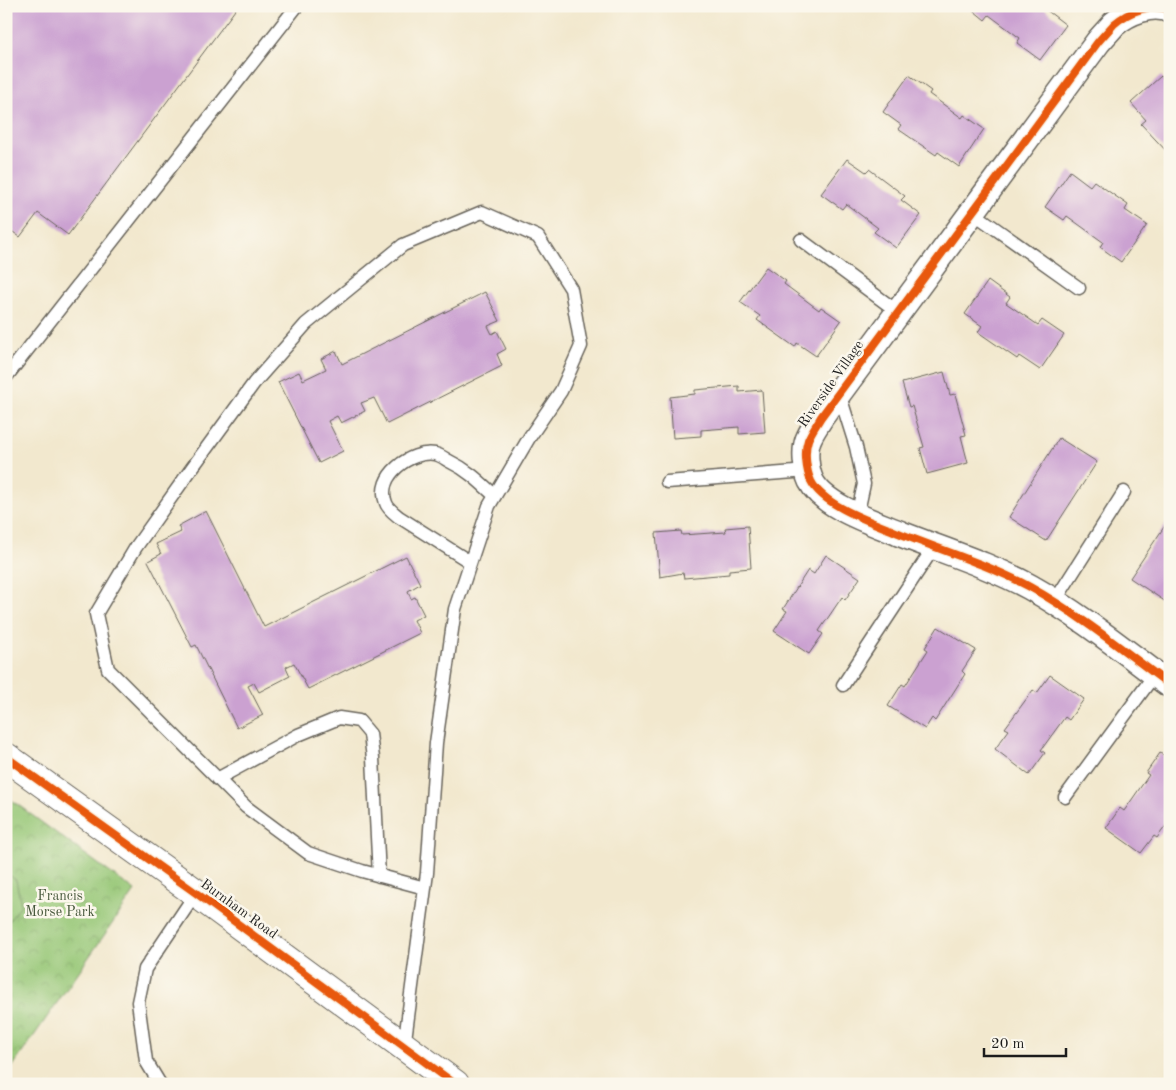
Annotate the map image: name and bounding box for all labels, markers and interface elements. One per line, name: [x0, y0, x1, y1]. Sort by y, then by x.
street label: Riverside Village: [796, 338, 866, 430]
street label: Burnham Road: [198, 877, 280, 941]
park label: Francis Morse Park: [25, 889, 95, 919]
scale bar: [984, 1025, 1066, 1057]
text: 20 m: [991, 1037, 1025, 1052]

